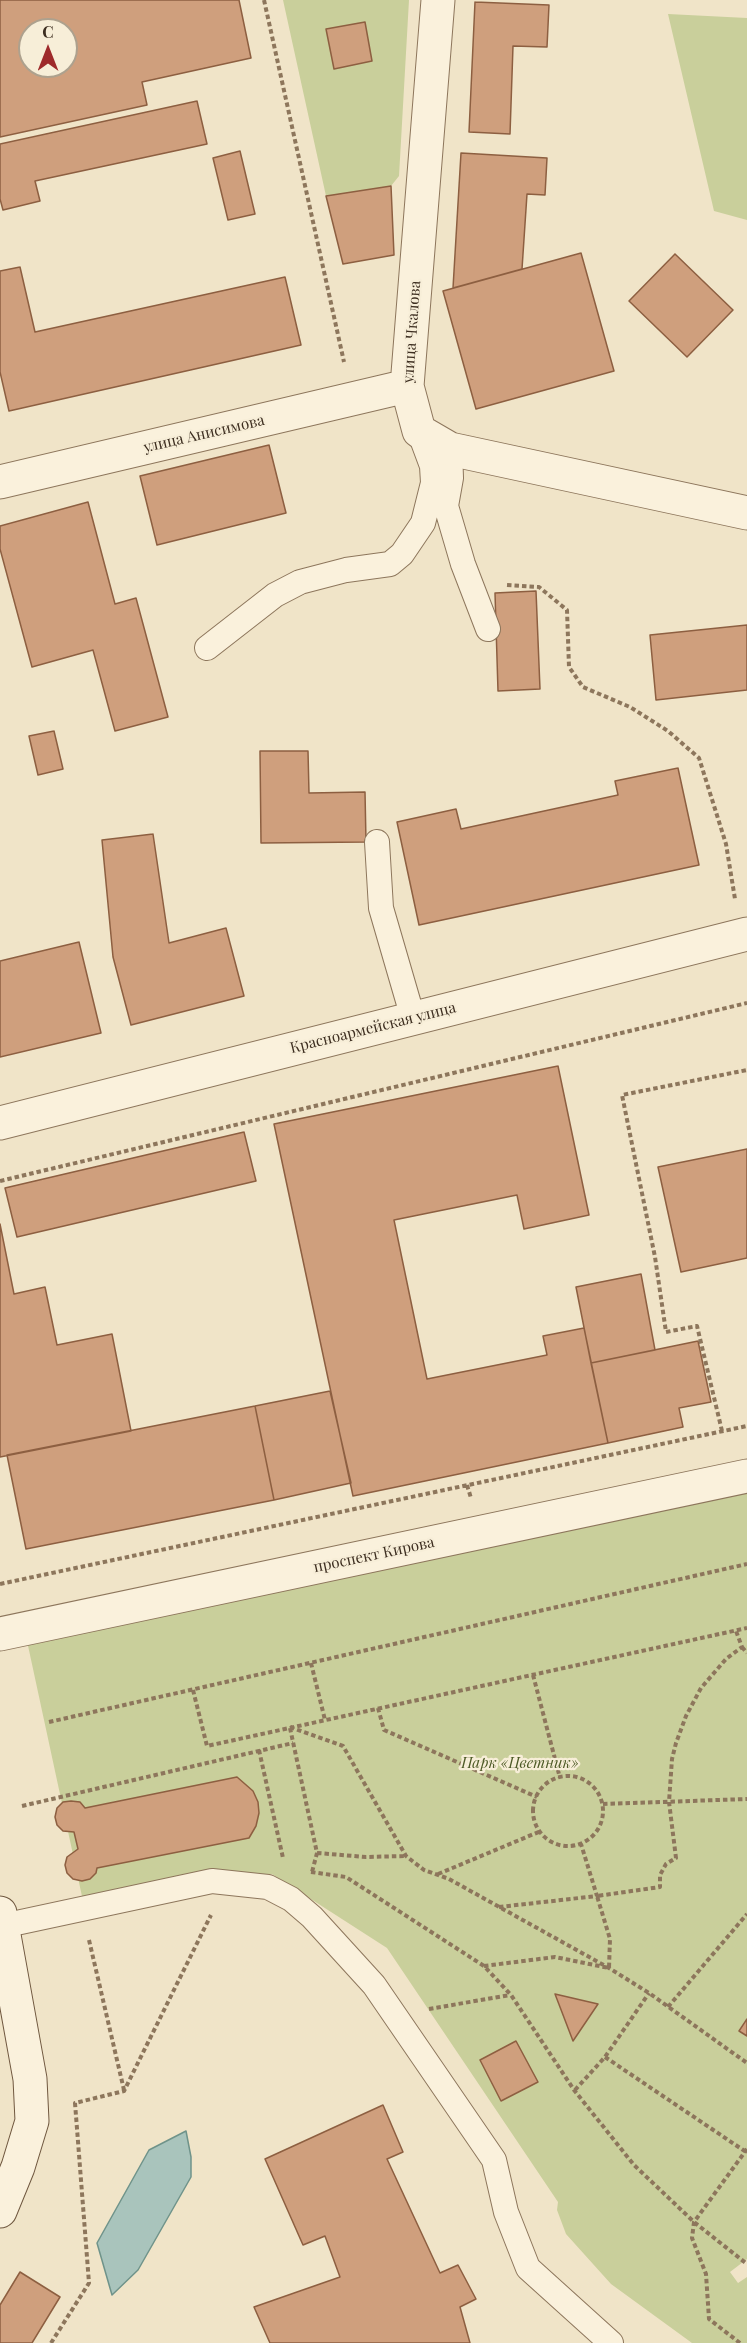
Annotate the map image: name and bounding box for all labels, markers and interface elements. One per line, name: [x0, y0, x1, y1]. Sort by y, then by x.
north arrow: [18, 18, 78, 78]
text: С: [42, 21, 54, 42]
street label: улица Чкалова: [399, 280, 425, 384]
street label: улица Анисимова: [142, 411, 266, 457]
street label: Красноармейская улица: [288, 999, 458, 1057]
street label: проспект Кирова: [312, 1533, 436, 1577]
park label: Парк «Цветник»: [461, 1754, 579, 1772]

